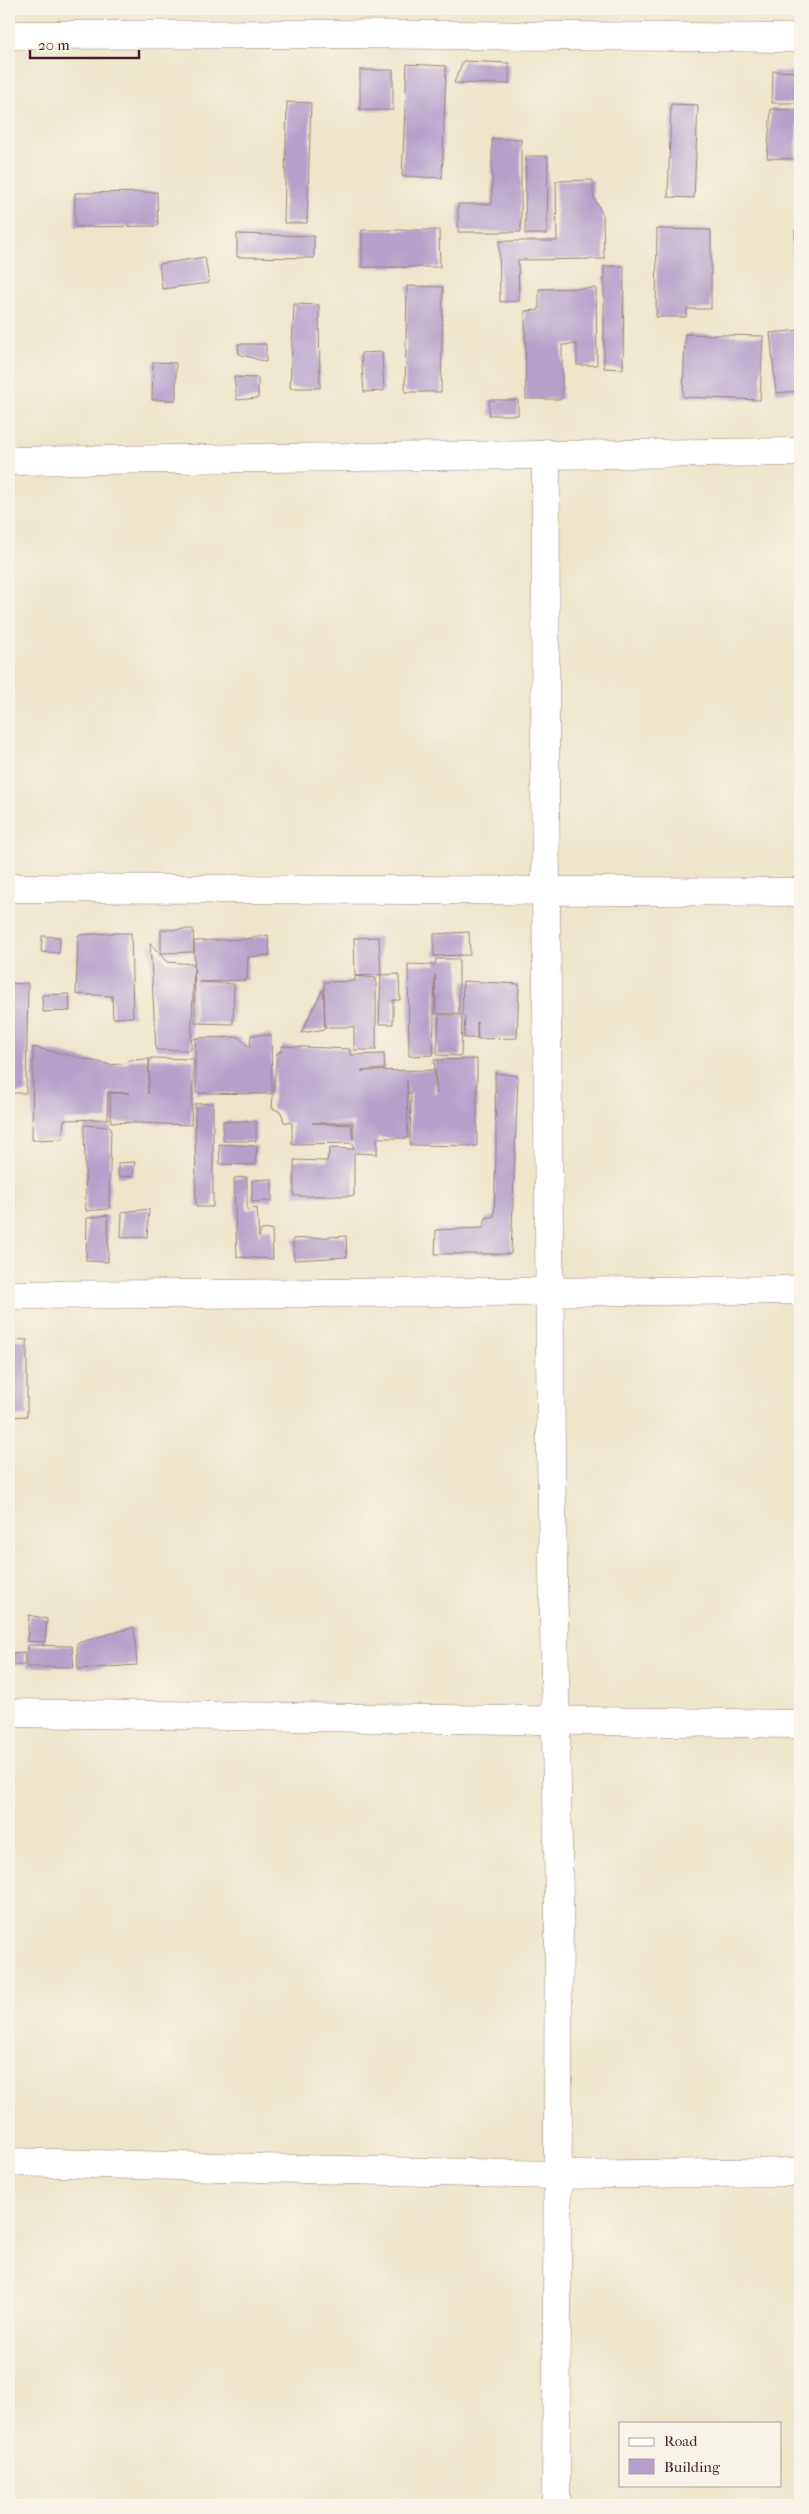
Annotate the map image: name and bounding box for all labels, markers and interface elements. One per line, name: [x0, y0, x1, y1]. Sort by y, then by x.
scale bar: [30, 28, 139, 60]
text: 20 m: [38, 36, 70, 54]
legend: [619, 2422, 782, 2486]
text: Road: [664, 2432, 698, 2450]
text: Building: [664, 2458, 721, 2476]

